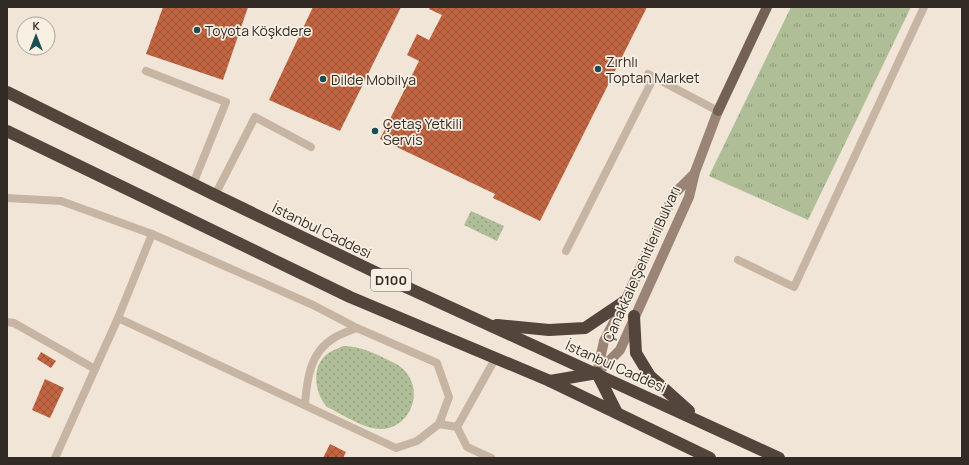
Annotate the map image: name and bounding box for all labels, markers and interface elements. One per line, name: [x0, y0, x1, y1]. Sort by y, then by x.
north arrow: [16, 16, 56, 56]
text: K: [32, 18, 40, 33]
place label: Toyota Köşkdere: [205, 21, 311, 40]
marker: Toyota Köşkdere: [192, 25, 202, 35]
place label: Zırhlı Toptan Market: [606, 52, 700, 87]
marker: Zırhlı Toptan Market: [593, 64, 603, 74]
place label: Dilde Mobilya: [331, 70, 416, 89]
marker: Dilde Mobilya: [318, 74, 328, 84]
place label: Çetaş Yetkili Servis: [383, 114, 462, 149]
marker: Çetaş Yetkili Servis: [370, 126, 380, 136]
street label: Çanakkale Şehitleri Bulvarı: [598, 183, 684, 345]
street label: İstanbul Caddesi: [269, 198, 375, 262]
road number: D100: [371, 269, 411, 291]
street label: İstanbul Caddesi: [563, 335, 669, 397]

